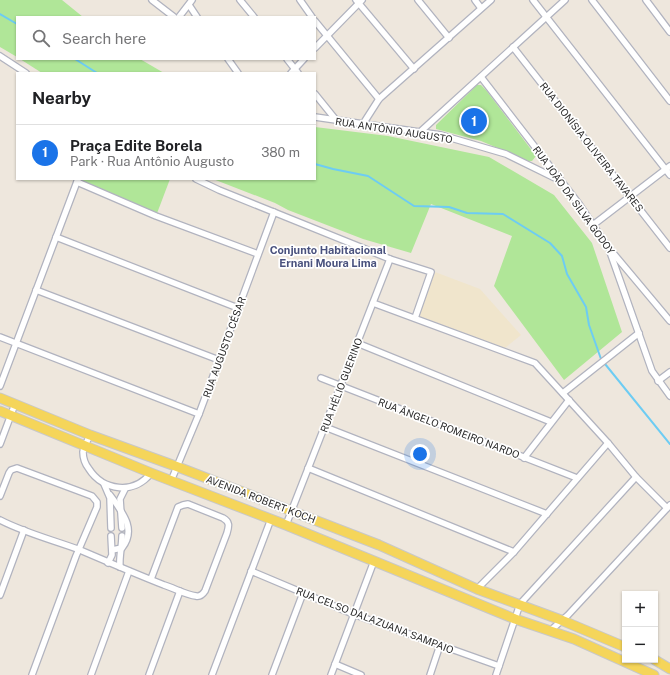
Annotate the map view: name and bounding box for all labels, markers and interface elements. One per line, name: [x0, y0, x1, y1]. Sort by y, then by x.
search box: [16, 16, 316, 60]
icon: search: [30, 27, 52, 49]
text: Search here: [62, 30, 146, 47]
street label: RUA DIONÍSIA OLIVEIRA TAVARES: [538, 80, 646, 214]
text: Nearby: [32, 88, 91, 108]
pin: 1: [461, 106, 487, 136]
street label: RUA ANTÔNIO AUGUSTO: [334, 115, 454, 145]
text: Praça Edite Borela: [70, 137, 202, 154]
street label: RUA JOÃO DA SILVA GODOY: [531, 144, 617, 256]
text: 1: [42, 145, 48, 160]
text: 380 m: [261, 145, 300, 160]
text: Park · Rua Antônio Augusto: [70, 154, 234, 169]
district label: Conjunto Habitacional Ernani Moura Lima: [270, 244, 387, 269]
street label: RUA AUGUSTO CÉSAR: [200, 295, 248, 399]
street label: RUA HÉLIO GUERINO: [317, 336, 365, 434]
street label: RUA ÂNGELO ROMEIRO NARDO: [377, 395, 521, 461]
your location: [410, 444, 430, 464]
street label: AVENIDA ROBERT KOCH: [205, 473, 317, 525]
street label: RUA CELSO DALAZUANA SAMPAIO: [295, 584, 455, 656]
map controls: [622, 591, 658, 663]
button: +: [622, 591, 658, 627]
button: −: [622, 627, 658, 663]

